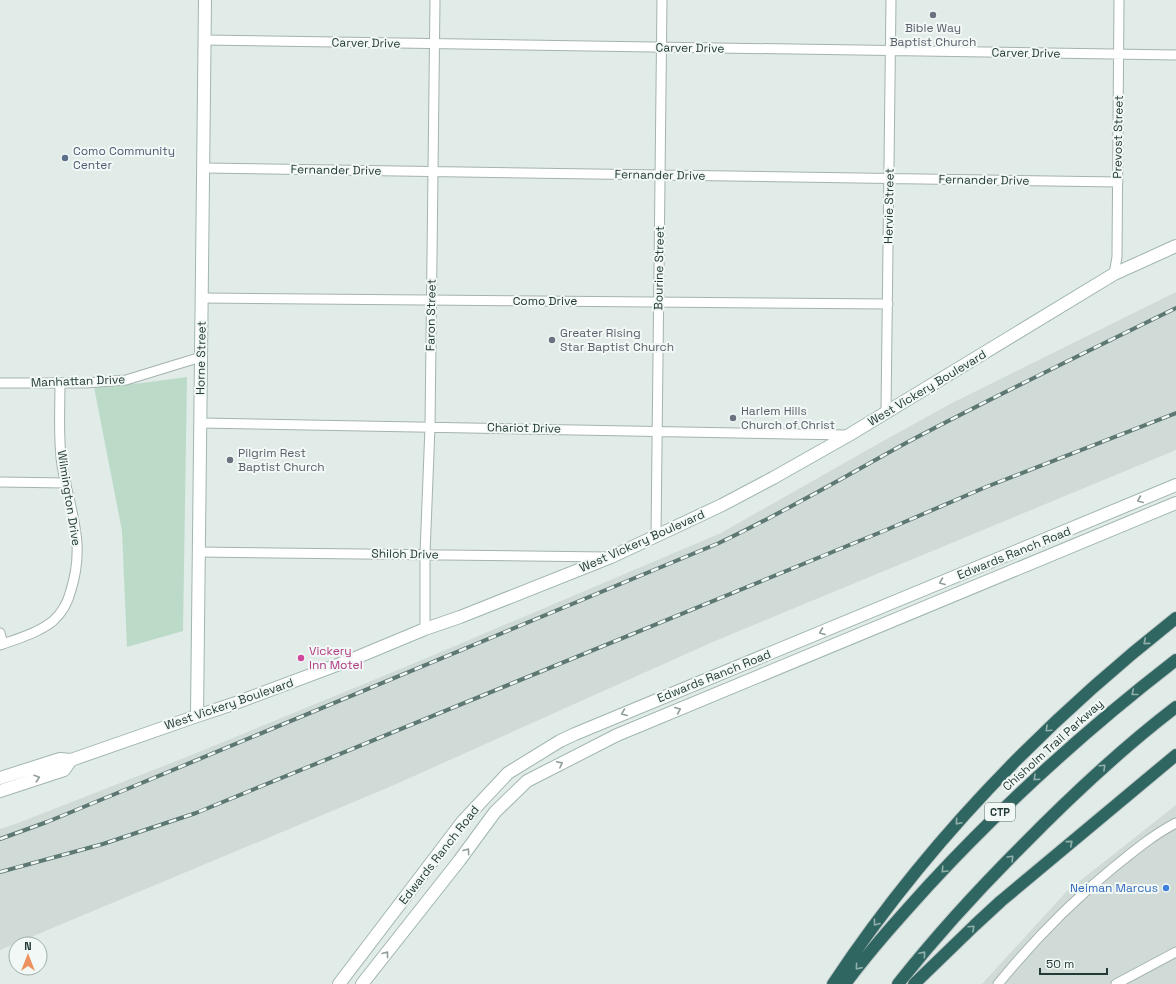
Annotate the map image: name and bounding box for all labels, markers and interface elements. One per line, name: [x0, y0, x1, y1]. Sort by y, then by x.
marker: Bible Way Baptist Church: [928, 10, 938, 20]
place label: Bible Way Baptist Church: [890, 20, 976, 50]
street label: Carver Drive: [331, 34, 401, 52]
street label: Carver Drive: [655, 39, 725, 57]
street label: Carver Drive: [991, 44, 1061, 62]
street label: Prevost Street: [1109, 95, 1127, 179]
place label: Como Community Center: [73, 143, 175, 173]
marker: Como Community Center: [60, 153, 70, 163]
street label: Fernander Drive: [290, 161, 382, 179]
street label: Fernander Drive: [614, 166, 706, 184]
street label: Hervie Street: [880, 168, 898, 244]
street label: Fernander Drive: [938, 171, 1030, 189]
street label: Bourine Street: [650, 226, 668, 310]
street label: Faron Street: [422, 279, 440, 351]
street label: Como Drive: [513, 293, 577, 309]
street label: Horne Street: [192, 321, 210, 395]
place label: Greater Rising Star Baptist Church: [560, 325, 674, 355]
marker: Greater Rising Star Baptist Church: [547, 335, 557, 345]
street label: West Vickery Boulevard: [865, 346, 989, 430]
street label: Manhattan Drive: [31, 371, 125, 391]
place label: Harlem Hills Church of Christ: [741, 403, 835, 433]
marker: Harlem Hills Church of Christ: [728, 413, 738, 423]
street label: Chariot Drive: [487, 419, 561, 437]
place label: Pilgrim Rest Baptist Church: [238, 445, 325, 475]
street label: Wilmington Drive: [54, 449, 84, 547]
marker: Pilgrim Rest Baptist Church: [225, 455, 235, 465]
one-way arrow: [1137, 495, 1145, 503]
street label: West Vickery Boulevard: [577, 506, 707, 576]
street label: Edwards Ranch Road: [955, 523, 1073, 583]
street label: Shiloh Drive: [371, 545, 439, 563]
one-way arrow: [939, 577, 947, 585]
one-way arrow: [819, 627, 826, 635]
one-way arrow: [1143, 638, 1150, 645]
place label: Vickery Inn Motel: [309, 643, 363, 673]
street label: Edwards Ranch Road: [655, 646, 773, 706]
marker: Vickery Inn Motel: [296, 653, 306, 663]
street label: West Vickery Boulevard: [162, 674, 296, 734]
one-way arrow: [1132, 689, 1139, 696]
street label: Chisholm Trail Parkway: [999, 696, 1107, 794]
one-way arrow: [674, 707, 681, 715]
one-way arrow: [621, 708, 629, 716]
one-way arrow: [1045, 724, 1053, 731]
one-way arrow: [555, 761, 563, 769]
one-way arrow: [1099, 765, 1106, 772]
one-way arrow: [1033, 774, 1041, 781]
one-way arrow: [33, 775, 40, 783]
street label: Edwards Ranch Road: [395, 802, 483, 908]
road number: CTP: [985, 803, 1015, 821]
one-way arrow: [955, 817, 962, 825]
one-way arrow: [1066, 840, 1073, 847]
one-way arrow: [462, 849, 469, 856]
one-way arrow: [1006, 855, 1013, 863]
one-way arrow: [941, 865, 948, 873]
place label: Neiman Marcus: [1070, 880, 1158, 896]
marker: Neiman Marcus: [1161, 883, 1171, 893]
one-way arrow: [874, 918, 881, 925]
one-way arrow: [967, 925, 975, 932]
north arrow: [8, 936, 48, 976]
text: N: [24, 939, 32, 953]
scale bar: [1040, 950, 1107, 976]
one-way arrow: [382, 951, 389, 958]
one-way arrow: [919, 951, 926, 959]
text: 50 m: [1046, 956, 1074, 972]
one-way arrow: [855, 963, 862, 970]

